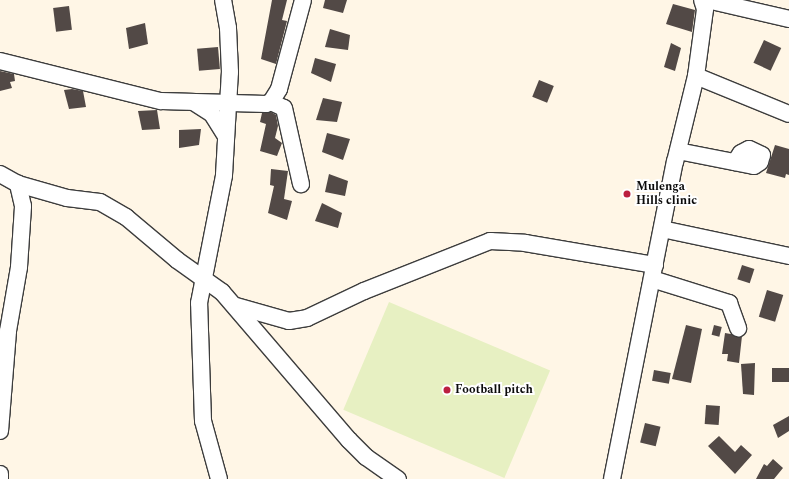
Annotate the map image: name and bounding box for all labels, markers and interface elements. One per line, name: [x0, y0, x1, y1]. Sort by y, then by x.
place label: Mulenga Hills clinic: [636, 180, 697, 208]
marker: Mulenga Hills clinic: [621, 188, 633, 200]
place label: Football pitch: [455, 383, 533, 397]
marker: Football pitch: [442, 385, 452, 395]

